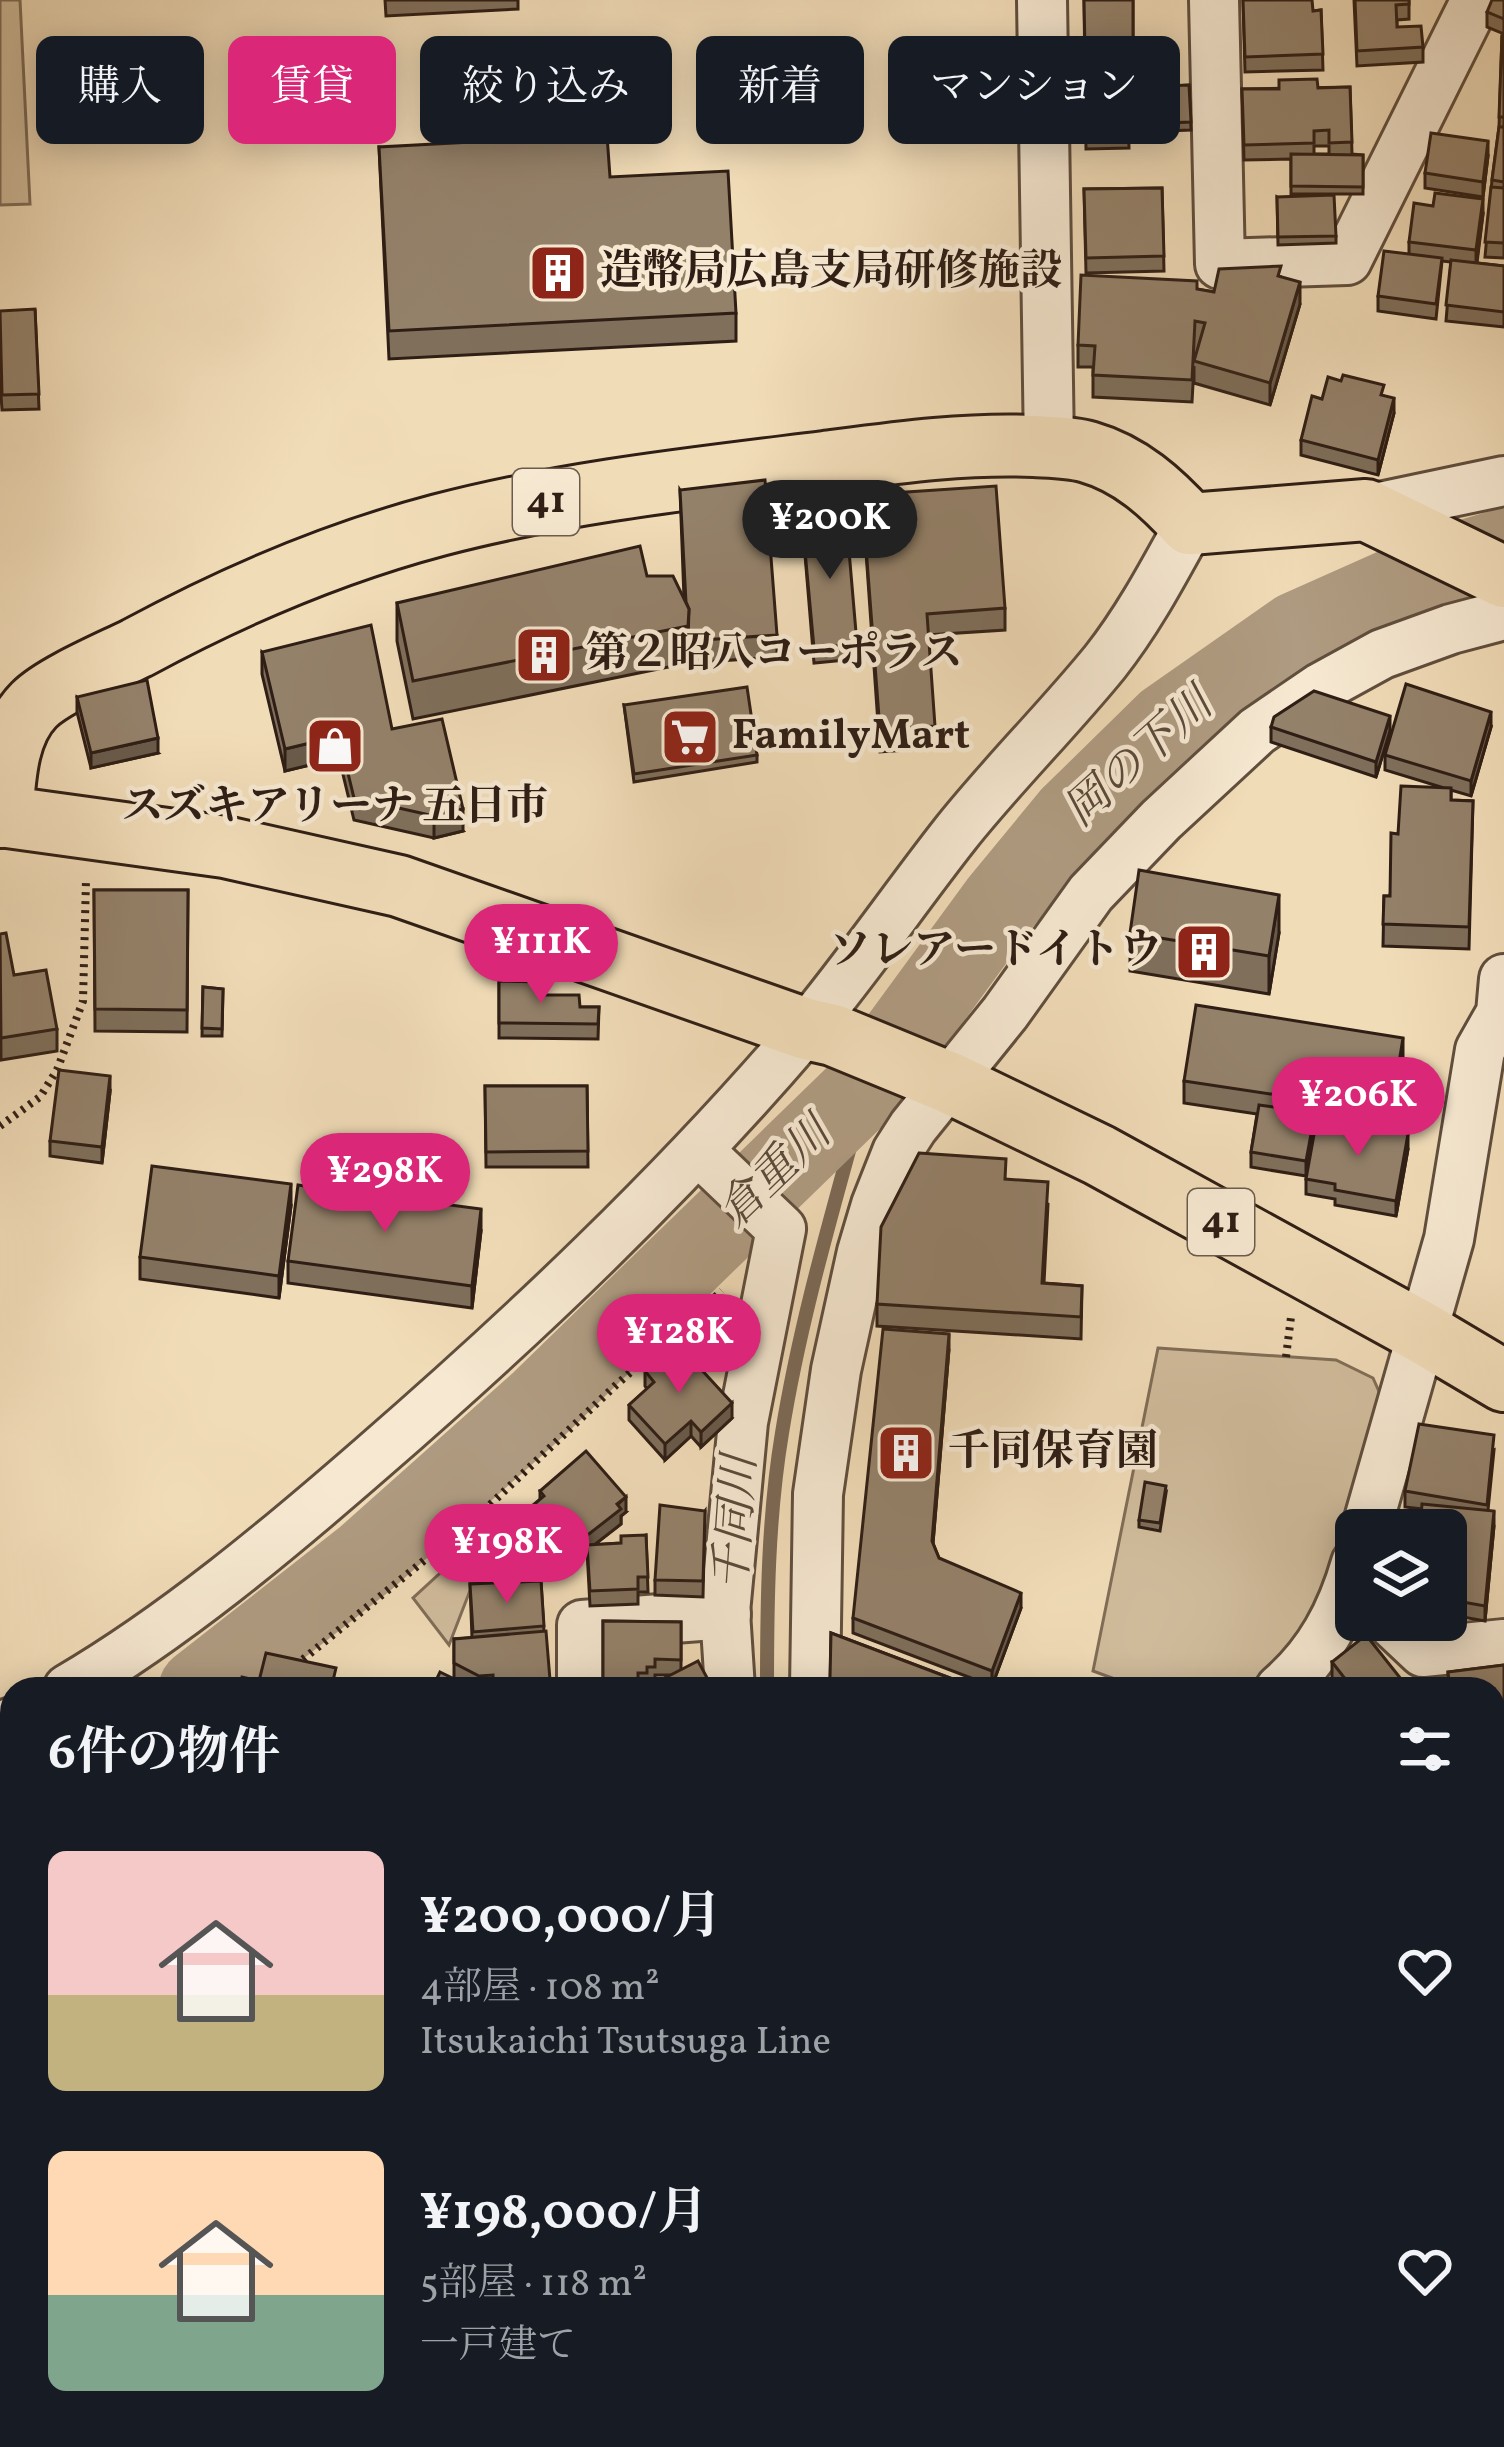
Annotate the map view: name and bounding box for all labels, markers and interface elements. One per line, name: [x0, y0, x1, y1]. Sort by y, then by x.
chip: 購入: [36, 36, 204, 144]
chip: 賃貸: [228, 36, 396, 144]
chip: 絞り込み: [420, 36, 672, 144]
chip: 新着: [696, 36, 864, 144]
chip: マンション: [888, 36, 1180, 144]
building icon: 造幣局広島支局研修施設: [527, 242, 589, 304]
place label: 造幣局広島支局研修施設: [600, 244, 1062, 303]
road number: 41: [513, 469, 579, 535]
pin: ¥200K: [746, 480, 914, 582]
text: ¥200K: [769, 492, 891, 546]
building icon: 第２昭八コーポラス: [513, 624, 575, 686]
place label: 第２昭八コーポラス: [586, 626, 963, 685]
water label: 岡の下川: [1052, 672, 1232, 843]
supermarket icon: FamilyMart: [659, 706, 721, 768]
place label: FamilyMart: [732, 708, 970, 767]
shop icon: スズキアリーナ 五日市: [304, 715, 366, 777]
place label: スズキアリーナ 五日市: [122, 779, 548, 838]
pin: ¥111K: [457, 904, 625, 1006]
text: ¥111K: [491, 916, 591, 970]
building icon: ソレアードイトウ: [1173, 921, 1235, 983]
place label: ソレアードイトウ: [829, 923, 1162, 982]
pin: ¥206K: [1274, 1057, 1442, 1159]
text: ¥206K: [1299, 1069, 1417, 1123]
water label: 倉重川: [706, 1101, 850, 1244]
pin: ¥298K: [301, 1133, 469, 1235]
text: ¥298K: [327, 1145, 443, 1199]
road number: 41: [1188, 1189, 1254, 1255]
pin: ¥128K: [595, 1294, 763, 1396]
text: ¥128K: [624, 1306, 734, 1360]
building icon: 千同保育園: [875, 1422, 937, 1484]
place label: 千同保育園: [948, 1424, 1158, 1483]
water label: 千同川: [702, 1448, 774, 1593]
pin: ¥198K: [423, 1504, 591, 1606]
map controls: [1335, 1509, 1467, 1641]
button: layers: [1335, 1509, 1467, 1641]
text: ¥198K: [451, 1516, 563, 1570]
icon: filters: [1392, 1716, 1458, 1782]
text: 6件の物件: [48, 1719, 280, 1790]
text: ¥200,000/月: [420, 1883, 722, 1954]
icon: home: [144, 1899, 288, 2043]
icon: heart: [1392, 1938, 1458, 2004]
text: 4部屋 · 108 m²: [420, 1962, 660, 2016]
text: Itsukaichi Tsutsuga Line: [420, 2016, 831, 2070]
text: ¥198,000/月: [420, 2179, 708, 2250]
icon: home: [144, 2199, 288, 2343]
icon: heart: [1392, 2238, 1458, 2304]
text: 5部屋 · 118 m²: [420, 2258, 647, 2312]
text: 一戸建て: [420, 2320, 576, 2374]

